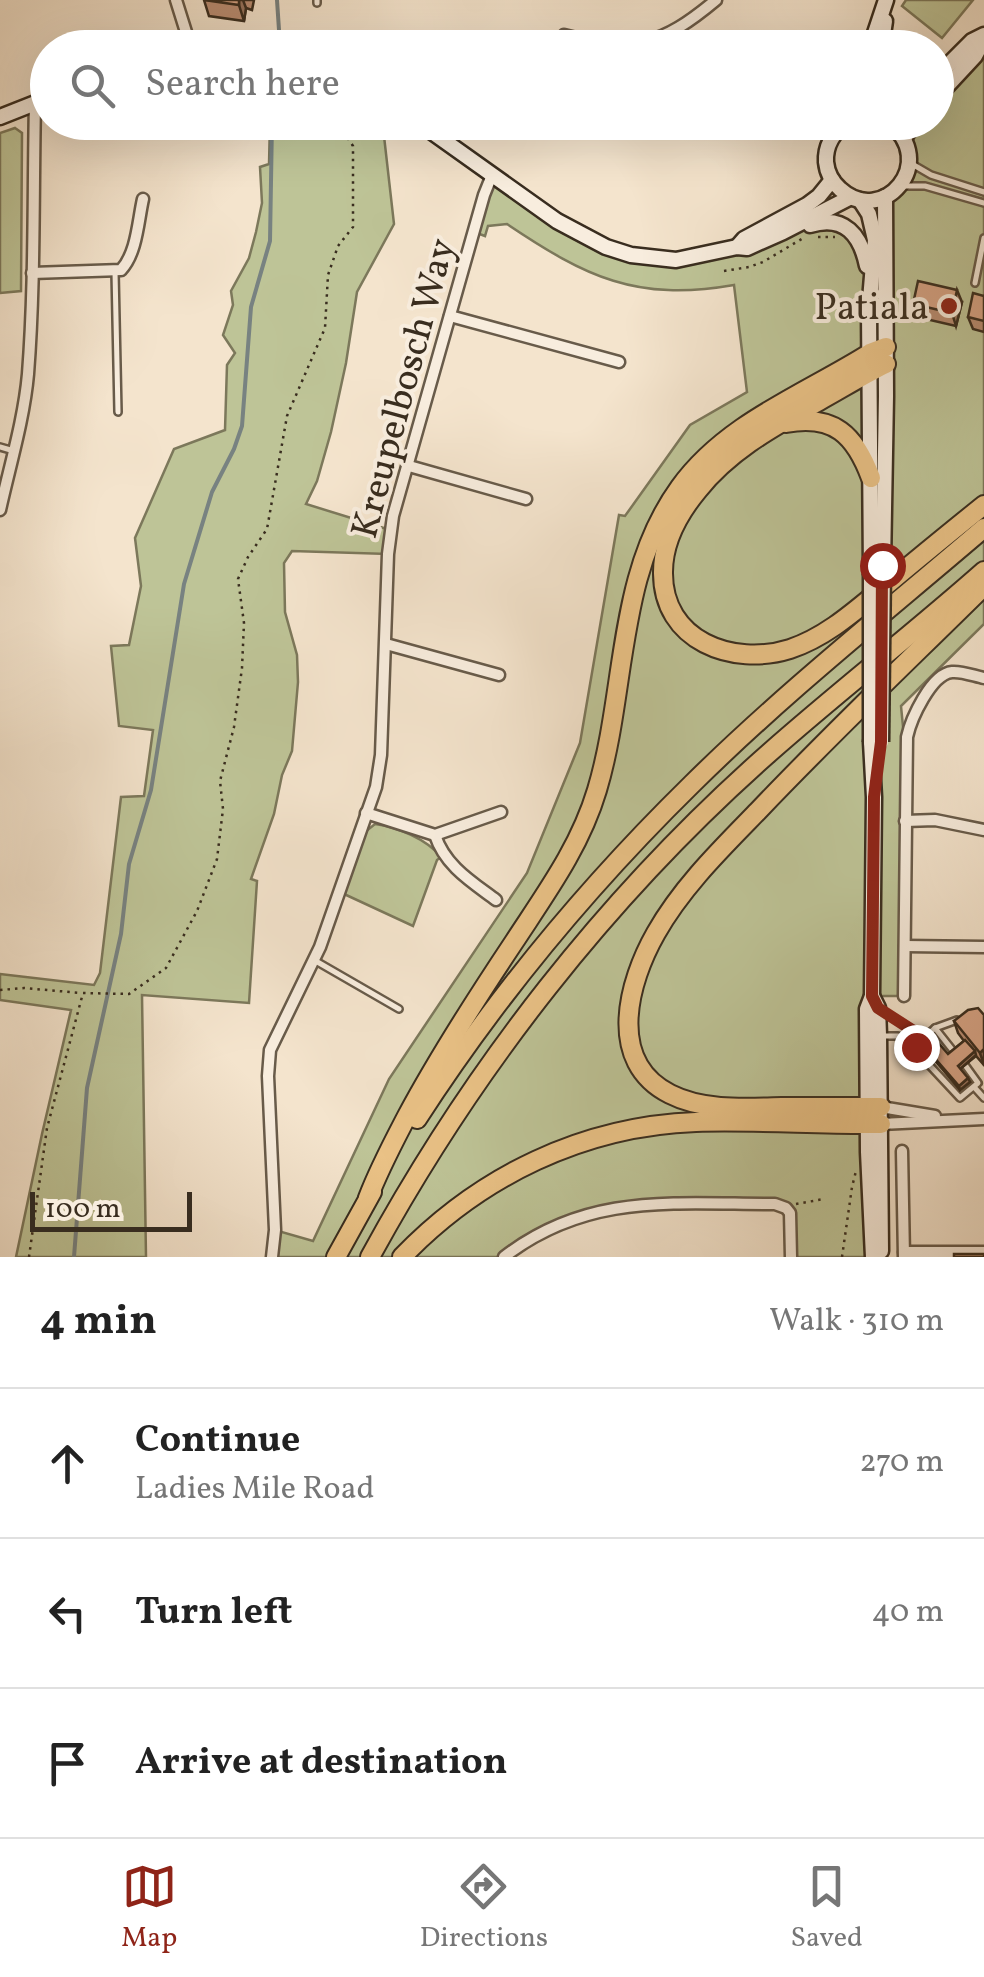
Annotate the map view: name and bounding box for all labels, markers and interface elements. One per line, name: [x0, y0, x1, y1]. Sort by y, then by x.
search box: [30, 30, 954, 140]
icon: search: [65, 58, 120, 113]
text: Search here: [145, 59, 340, 112]
street label: Kreupelbosch Way: [340, 233, 471, 545]
place label: Patiala: [815, 283, 929, 336]
marker: Patiala: [938, 295, 960, 317]
route start: [860, 543, 906, 589]
route end: [894, 1025, 940, 1071]
scale bar: [30, 1187, 192, 1232]
text: 100 m: [45, 1190, 120, 1229]
text: 4 min: [40, 1293, 157, 1352]
text: Walk · 310 m: [769, 1300, 944, 1344]
text: Continue: [135, 1415, 300, 1468]
icon: ahead: [40, 1436, 95, 1491]
text: 270 m: [859, 1441, 944, 1485]
text: Ladies Mile Road: [135, 1468, 375, 1512]
icon: left: [40, 1586, 95, 1641]
text: Turn left: [135, 1587, 292, 1640]
text: 40 m: [872, 1591, 944, 1635]
icon: arrive: [40, 1736, 95, 1791]
text: Arrive at destination: [135, 1737, 508, 1790]
tab: Map: [121, 1859, 177, 1958]
tab: Directions: [420, 1859, 548, 1958]
tab: Saved: [791, 1859, 863, 1958]

